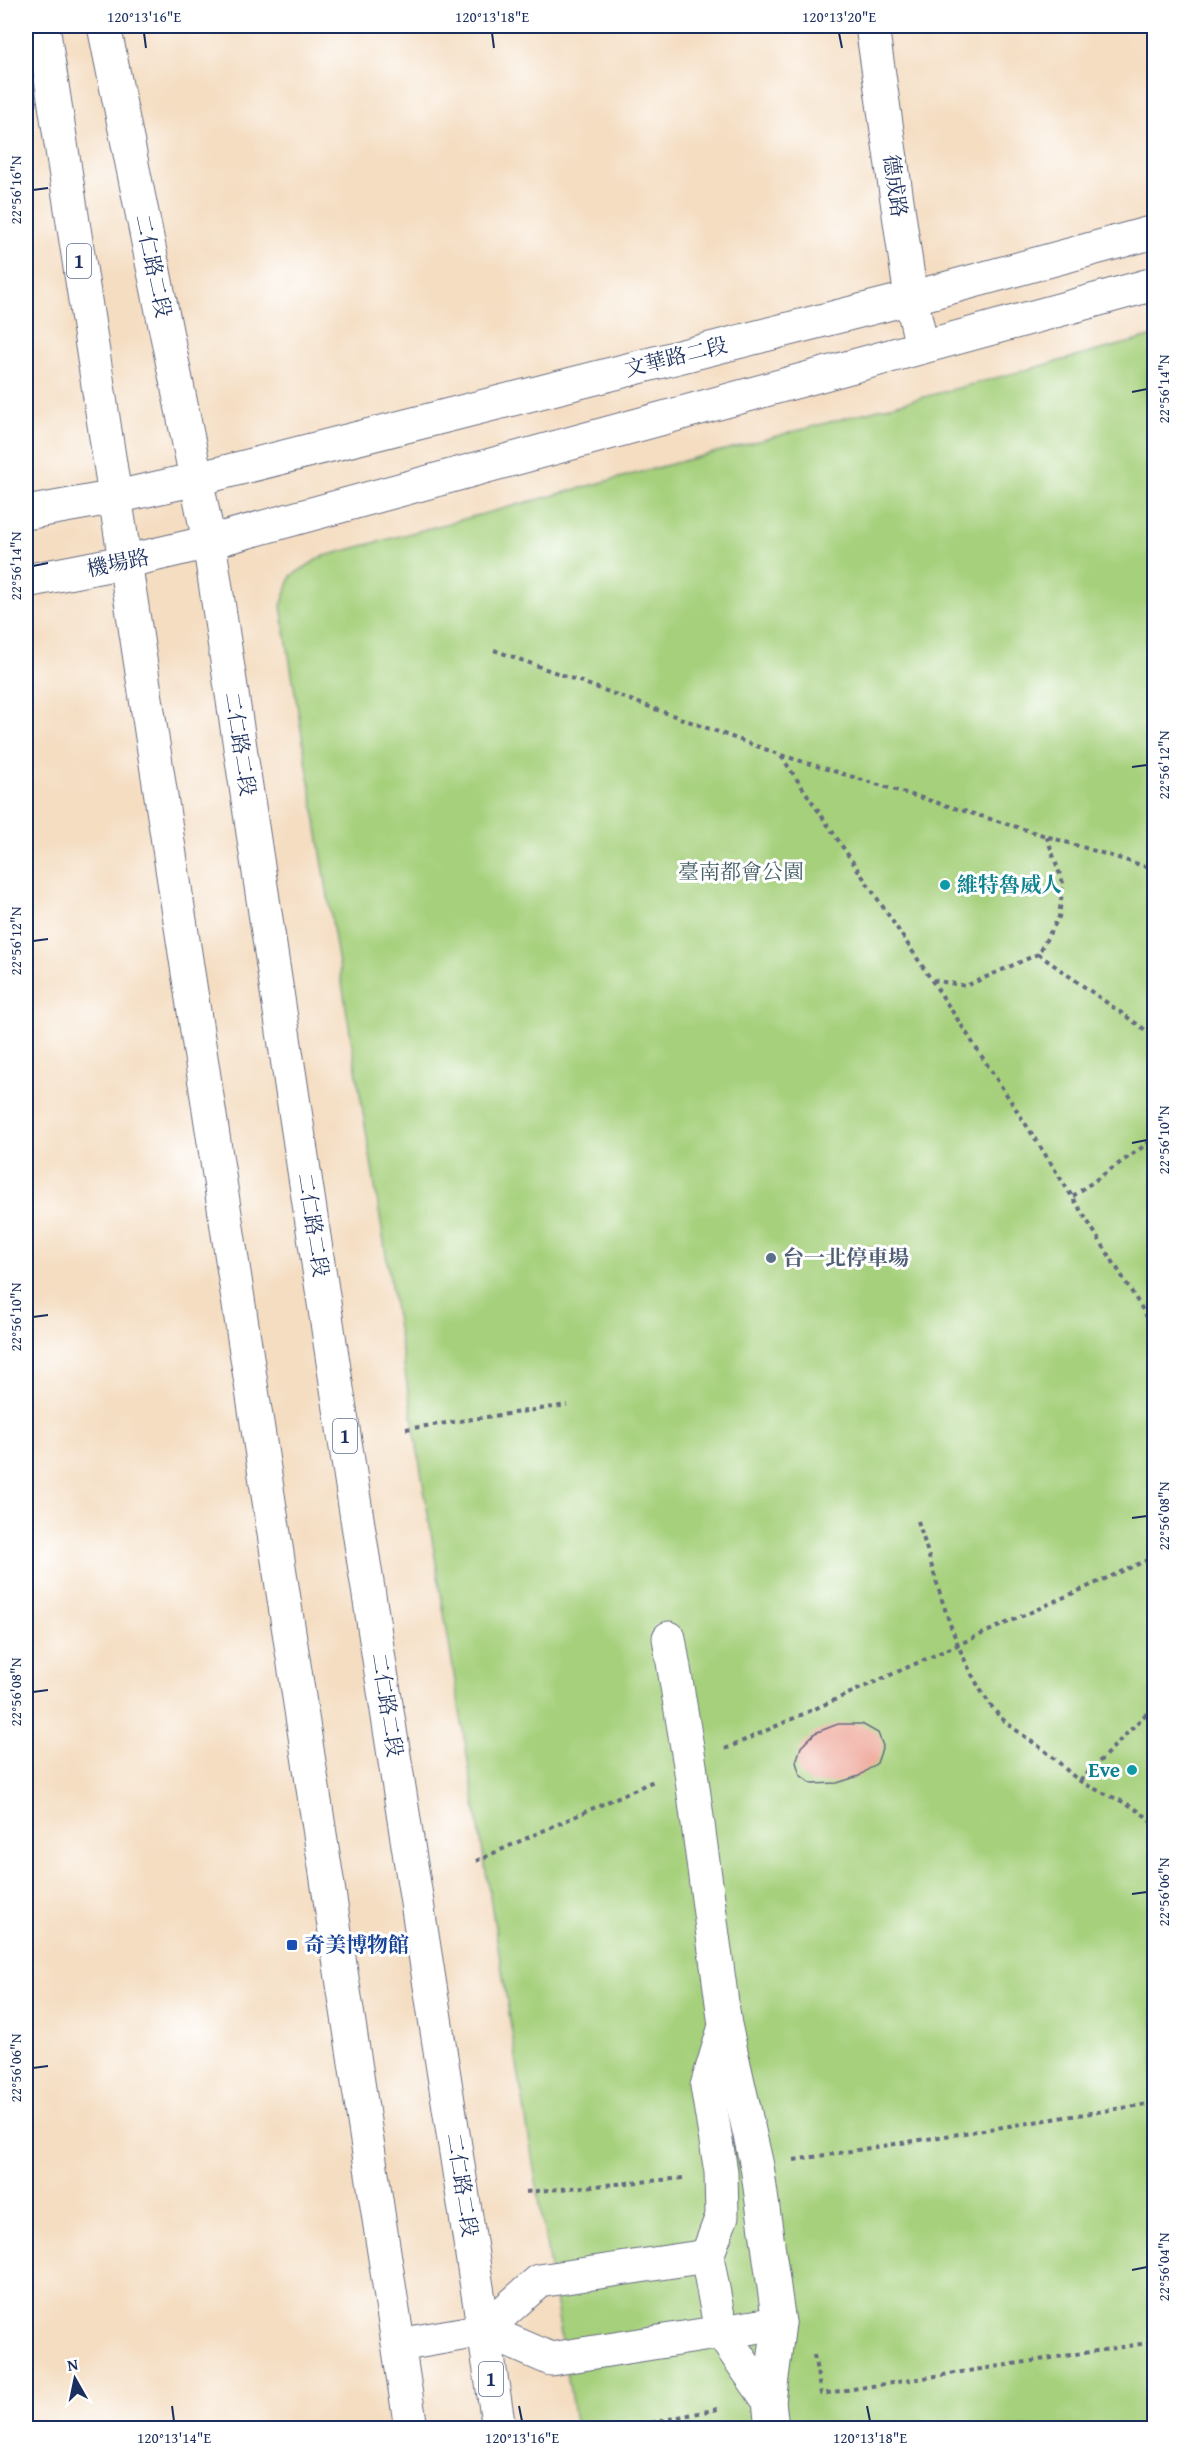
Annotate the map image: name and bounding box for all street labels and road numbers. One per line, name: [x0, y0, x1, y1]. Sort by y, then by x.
street label: 德成路: [876, 153, 915, 219]
street label: 二仁路二段: [127, 211, 180, 320]
road number: 1: [67, 244, 91, 278]
street label: 文華路二段: [621, 329, 731, 384]
street label: 機場路: [84, 541, 152, 584]
street label: 二仁路二段: [217, 690, 264, 798]
street label: 二仁路二段: [290, 1171, 337, 1279]
road number: 1: [333, 1419, 357, 1453]
street label: 二仁路二段: [364, 1651, 411, 1759]
street label: 二仁路二段: [439, 2131, 486, 2239]
road number: 1: [479, 2362, 503, 2396]

